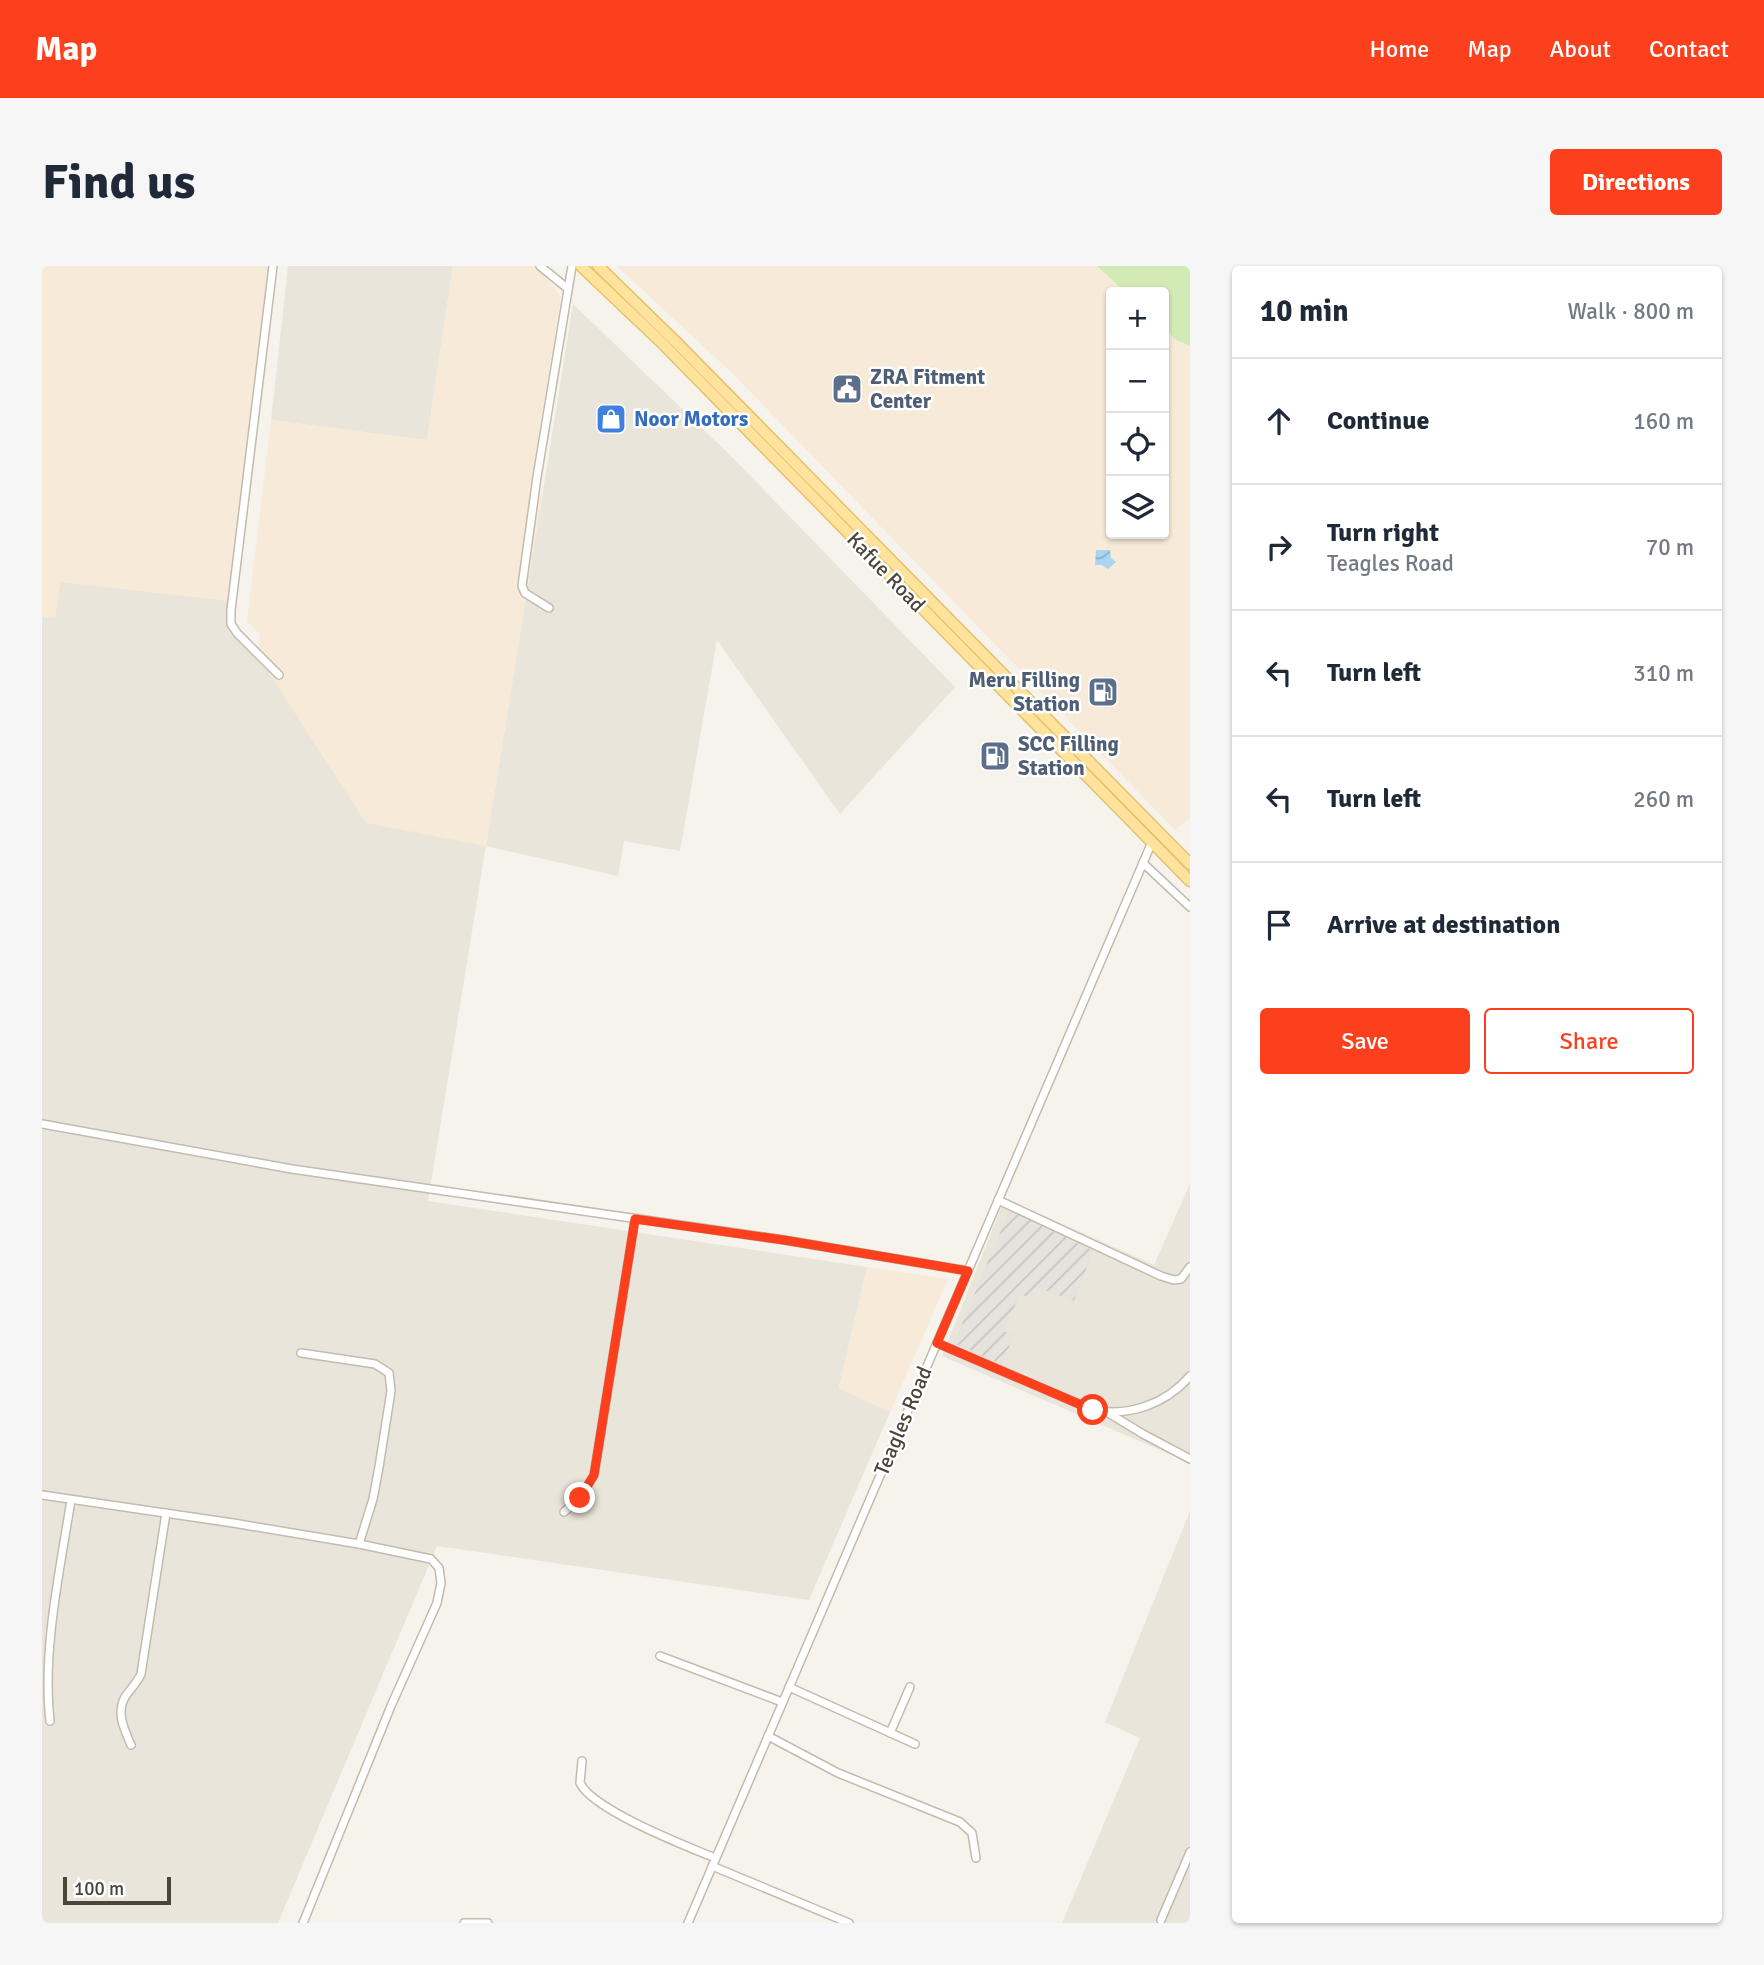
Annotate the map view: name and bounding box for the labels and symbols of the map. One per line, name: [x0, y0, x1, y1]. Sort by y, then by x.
place label: ZRA Fitment Center: [870, 364, 985, 414]
public building icon: ZRA Fitment Center: [830, 372, 864, 406]
shop icon: Noor Motors: [594, 402, 628, 436]
place label: Noor Motors: [634, 406, 748, 432]
street label: Kafue Road: [841, 526, 931, 618]
place label: Meru Filling Station: [968, 667, 1080, 717]
fuel station icon: Meru Filling Station: [1086, 675, 1120, 709]
place label: SCC Filling Station: [1018, 731, 1119, 781]
fuel station icon: SCC Filling Station: [978, 739, 1012, 773]
street label: Teagles Road: [868, 1363, 938, 1479]
route start: [1077, 1394, 1108, 1425]
route end: [564, 1482, 595, 1513]
scale bar: [63, 1874, 172, 1906]

